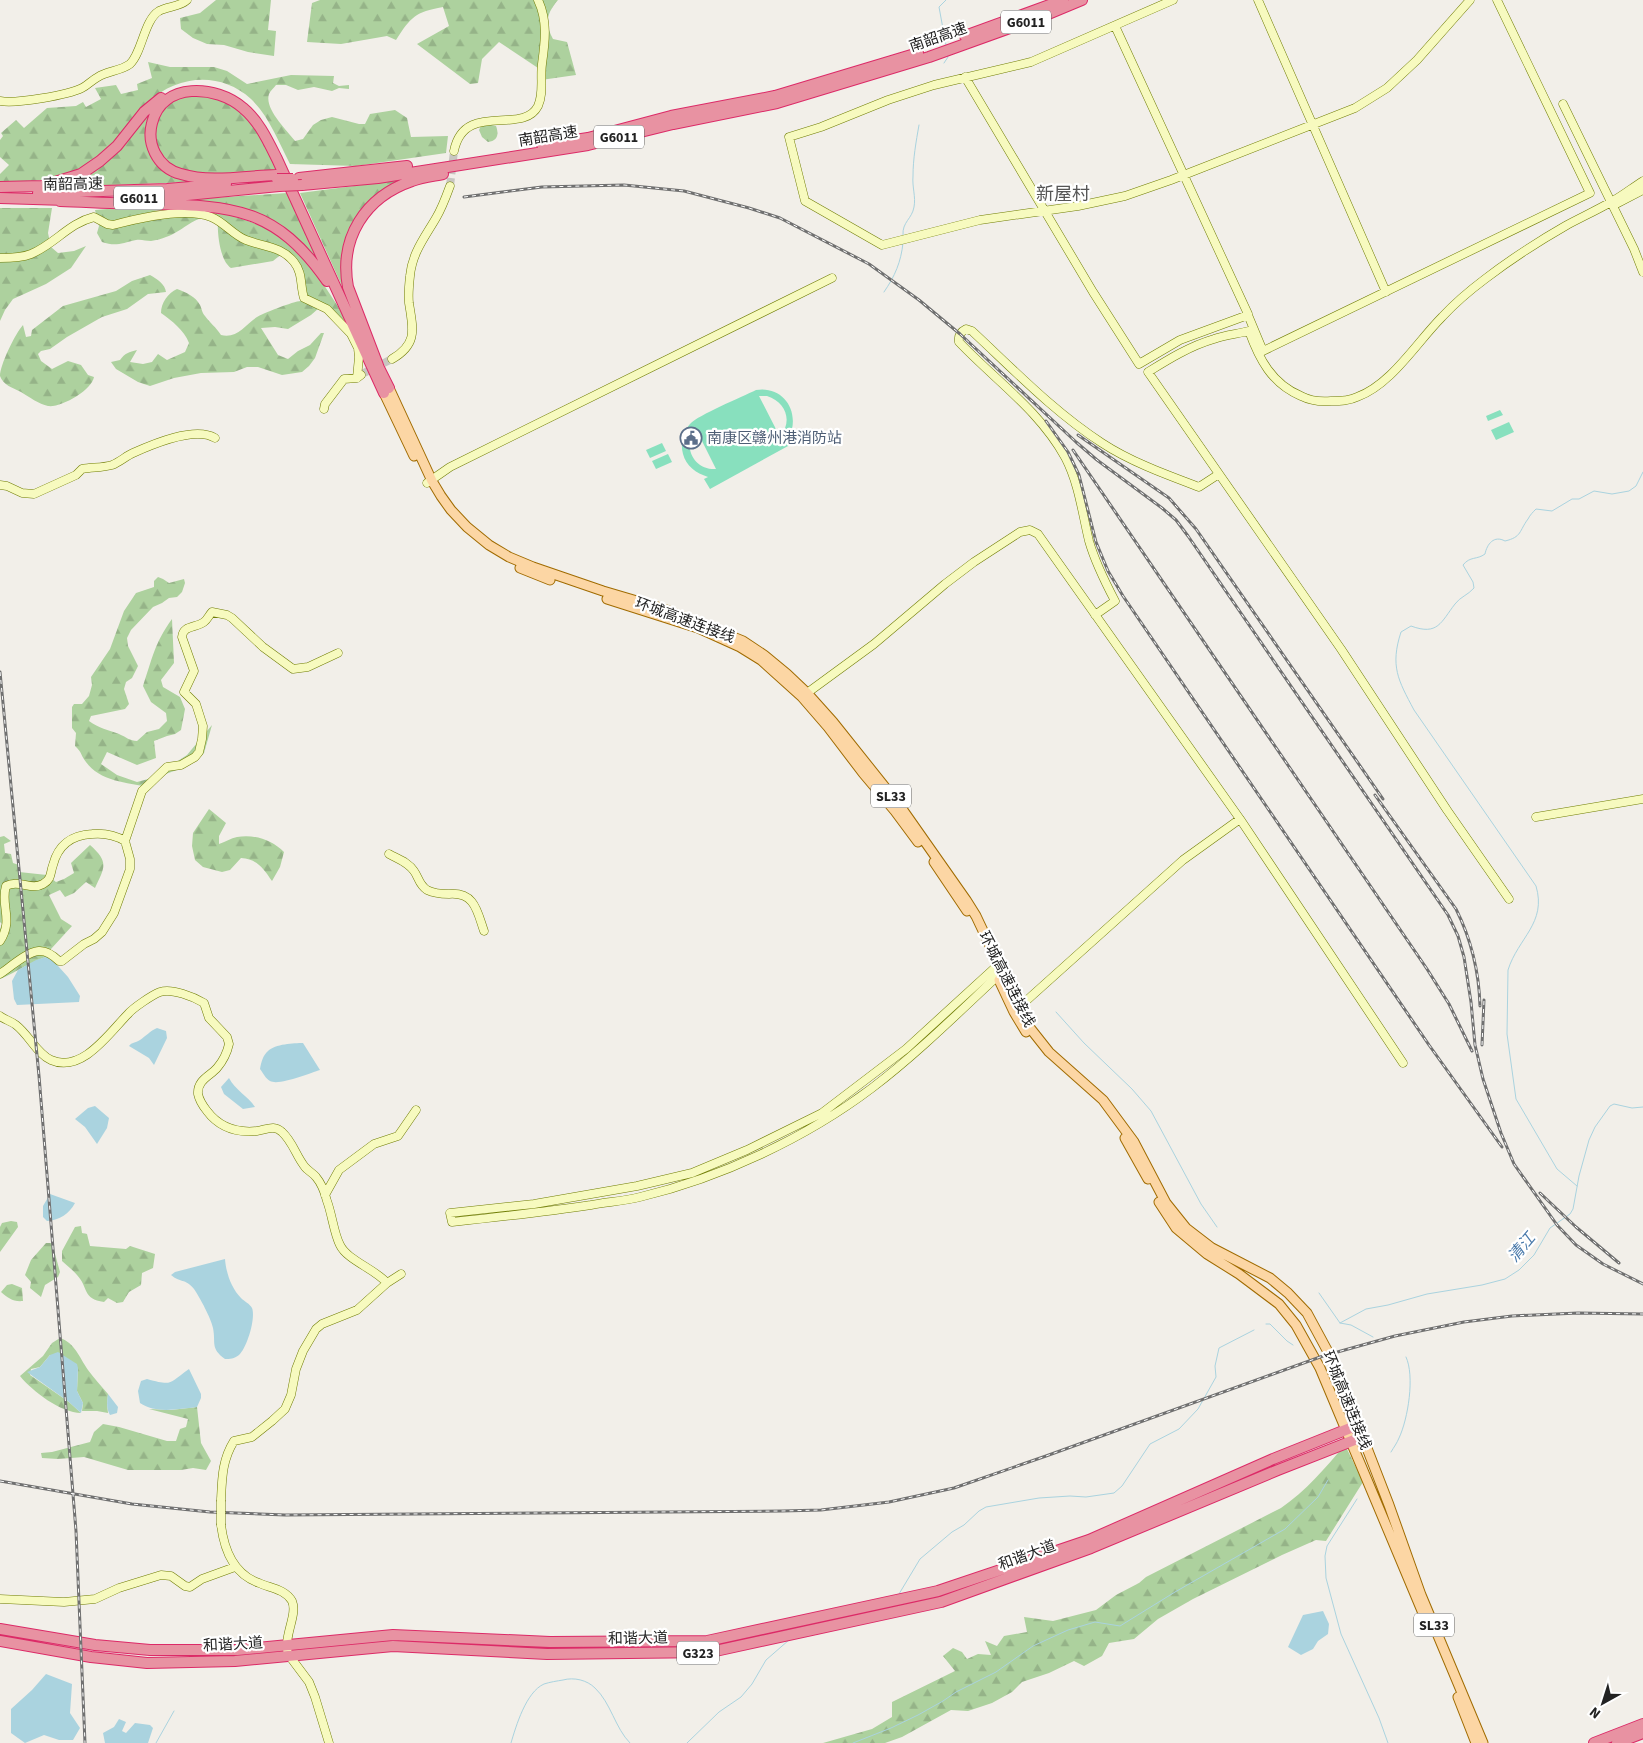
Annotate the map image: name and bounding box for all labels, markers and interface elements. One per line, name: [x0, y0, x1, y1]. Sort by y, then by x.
road number: G6011: [1001, 11, 1051, 34]
street label: 南韶高速: [906, 18, 970, 57]
street label: 南韶高速: [517, 121, 579, 152]
road number: G6011: [594, 125, 644, 148]
street label: 南韶高速: [43, 173, 103, 196]
district label: 新屋村: [1036, 182, 1090, 207]
road number: G6011: [114, 187, 164, 210]
public building icon: 南康区赣州港消防站: [679, 426, 703, 450]
place label: 南康区赣州港消防站: [707, 428, 842, 449]
street label: 环城高速连接线: [632, 593, 738, 648]
road number: SL33: [871, 784, 911, 808]
street label: 环城高速连接线: [973, 928, 1040, 1031]
water label: 清江: [1503, 1227, 1542, 1267]
street label: 环城高速连接线: [1317, 1348, 1376, 1453]
street label: 和谐大道: [995, 1535, 1059, 1576]
road number: SL33: [1414, 1614, 1454, 1636]
street label: 和谐大道: [608, 1627, 668, 1650]
street label: 和谐大道: [203, 1632, 264, 1657]
road number: G323: [677, 1642, 719, 1665]
north arrow: [1578, 1678, 1628, 1728]
text: N: [1586, 1702, 1605, 1723]

